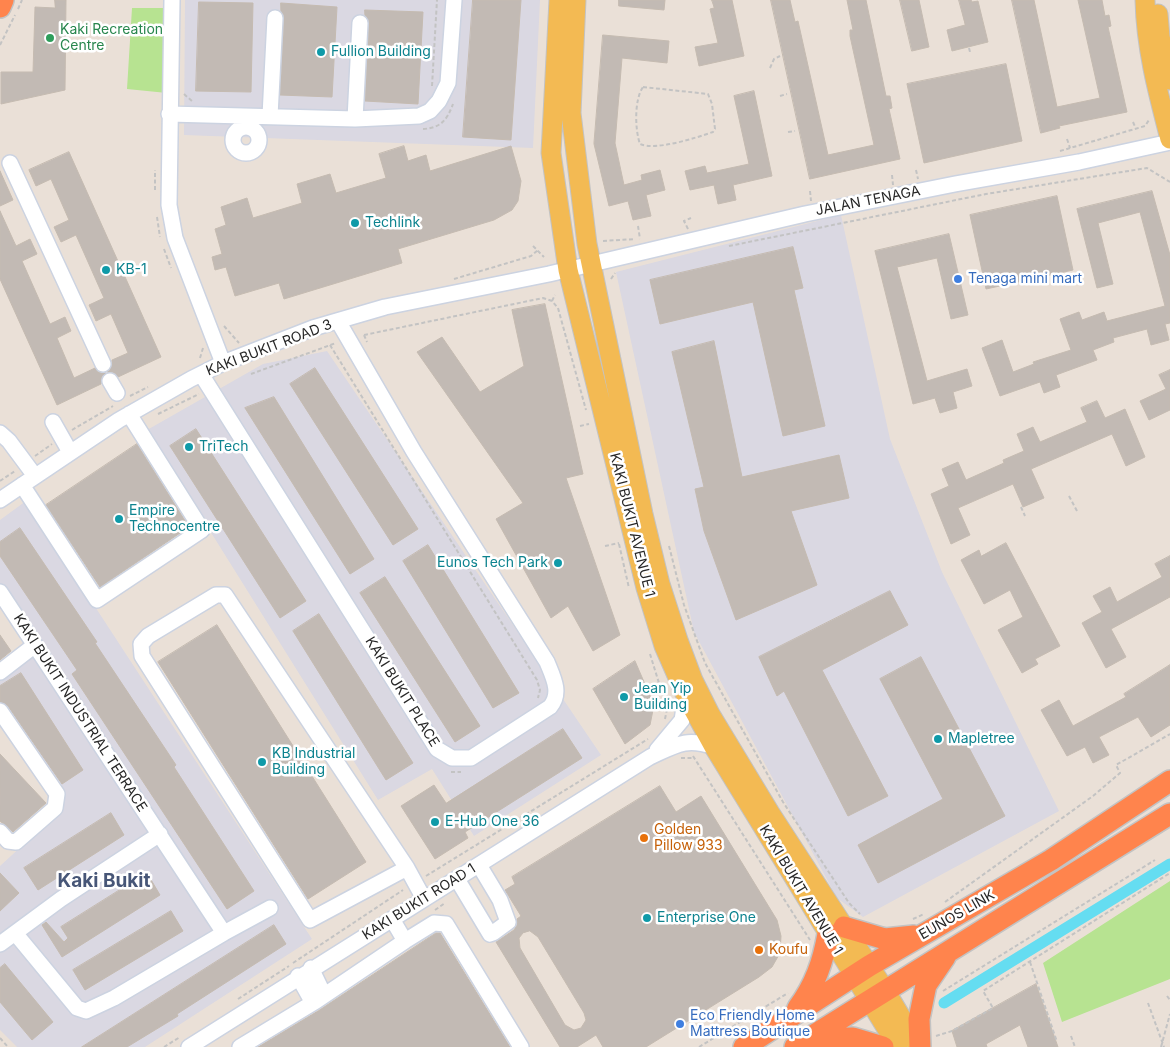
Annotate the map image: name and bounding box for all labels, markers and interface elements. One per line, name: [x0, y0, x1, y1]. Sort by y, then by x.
place label: Kaki Recreation Centre: [60, 22, 163, 54]
marker: Kaki Recreation Centre: [44, 32, 56, 44]
place label: Fullion Building: [331, 44, 431, 60]
marker: Fullion Building: [315, 46, 327, 58]
street label: JALAN TENAGA: [814, 183, 922, 219]
place label: Techlink: [365, 215, 420, 231]
marker: Techlink: [349, 217, 361, 229]
place label: KB-1: [116, 262, 147, 278]
marker: KB-1: [100, 264, 112, 276]
place label: Tenaga mini mart: [968, 271, 1082, 287]
marker: Tenaga mini mart: [952, 273, 964, 285]
street label: KAKI BUKIT ROAD 3: [204, 316, 334, 380]
place label: TriTech: [199, 439, 249, 455]
marker: TriTech: [183, 441, 195, 453]
street label: KAKI BUKIT AVENUE 1: [606, 451, 658, 599]
place label: Empire Technocentre: [129, 503, 220, 536]
marker: Empire Technocentre: [113, 513, 125, 525]
place label: Eunos Tech Park: [437, 555, 548, 571]
marker: Eunos Tech Park: [552, 557, 564, 569]
street label: KAKI BUKIT INDUSTRIAL TERRACE: [10, 611, 150, 815]
street label: KAKI BUKIT PLACE: [361, 634, 443, 750]
place label: Jean Yip Building: [634, 681, 691, 714]
marker: Jean Yip Building: [618, 691, 630, 703]
place label: Mapletree: [948, 731, 1015, 747]
marker: Mapletree: [932, 733, 944, 745]
place label: KB Industrial Building: [272, 746, 355, 779]
marker: KB Industrial Building: [256, 756, 268, 768]
place label: E-Hub One 36: [445, 814, 539, 830]
marker: E-Hub One 36: [429, 816, 441, 828]
place label: Golden Pillow 933: [654, 822, 723, 854]
street label: KAKI BUKIT AVENUE 1: [756, 822, 846, 958]
marker: Golden Pillow 933: [638, 832, 650, 844]
street label: KAKI BUKIT ROAD 1: [359, 860, 479, 944]
district label: Kaki Bukit: [58, 870, 150, 892]
street label: EUNOS LINK: [916, 887, 998, 943]
place label: Enterprise One: [657, 910, 756, 926]
marker: Enterprise One: [641, 912, 653, 924]
place label: Koufu: [769, 942, 808, 958]
marker: Koufu: [753, 944, 765, 956]
place label: Eco Friendly Home Mattress Boutique: [690, 1008, 815, 1040]
marker: Eco Friendly Home Mattress Boutique: [674, 1018, 686, 1030]

